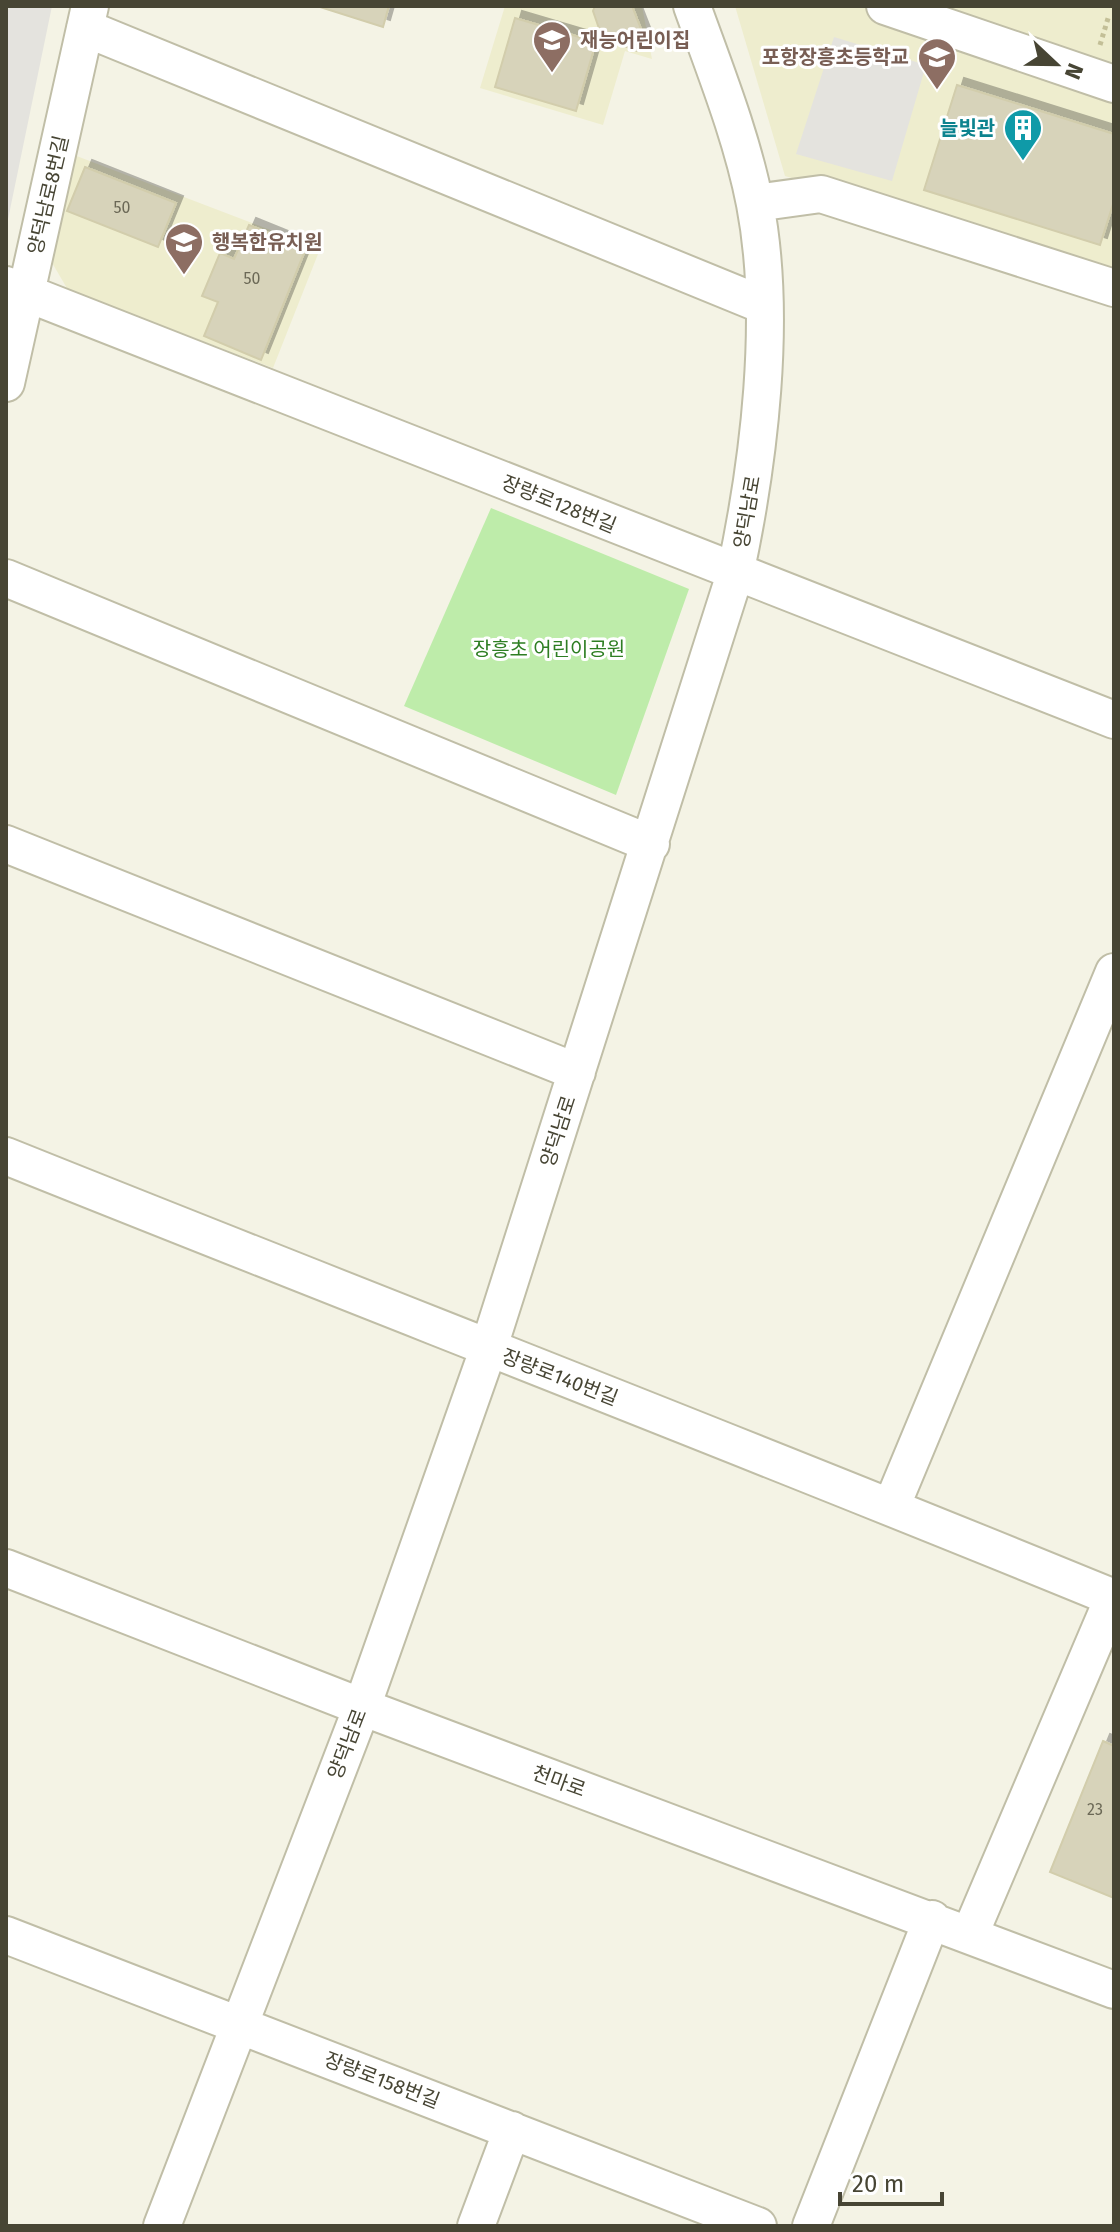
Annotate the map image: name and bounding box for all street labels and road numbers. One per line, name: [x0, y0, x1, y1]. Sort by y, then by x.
street label: 양덕남로8번길: [23, 133, 73, 257]
street label: 장량로128번길: [498, 470, 620, 538]
street label: 양덕남로: [729, 474, 765, 550]
street label: 양덕남로: [535, 1092, 581, 1170]
street label: 장량로140번길: [499, 1344, 621, 1410]
street label: 양덕남로: [323, 1705, 371, 1783]
street label: 천마로: [529, 1760, 589, 1802]
street label: 장량로158번길: [321, 2047, 443, 2113]

